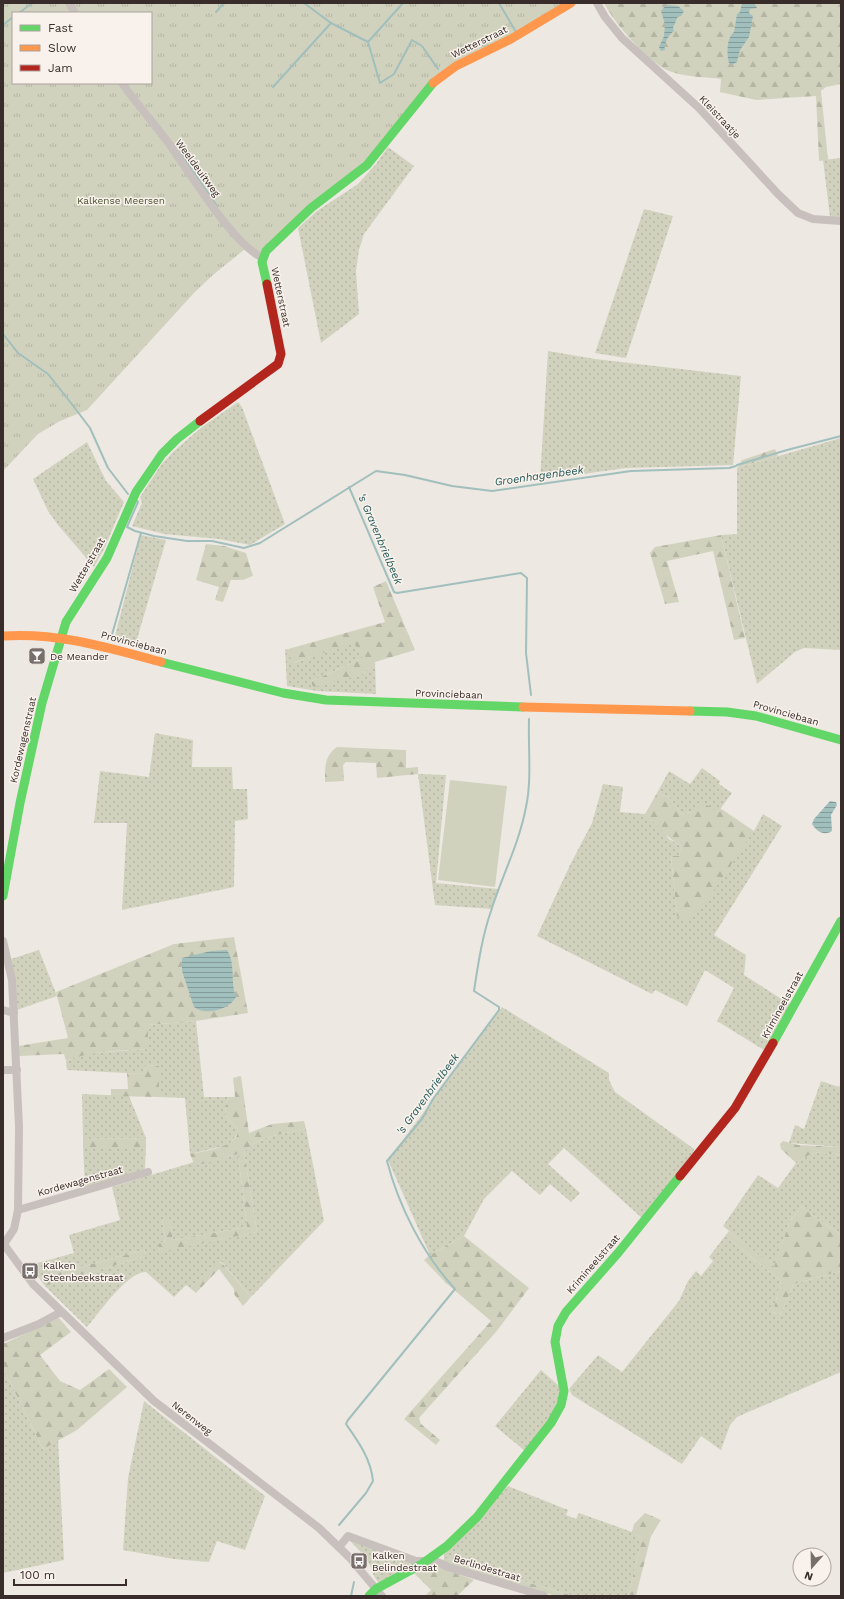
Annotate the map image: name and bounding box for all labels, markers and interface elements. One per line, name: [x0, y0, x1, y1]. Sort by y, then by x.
legend: [12, 12, 152, 84]
text: Fast: [48, 21, 73, 35]
street label: Wetterstraat: [449, 23, 510, 60]
text: Slow: [48, 41, 76, 55]
text: Jam: [48, 61, 73, 75]
street label: Kleistraatje: [697, 93, 743, 141]
street label: Weeldeuitweg: [173, 137, 223, 199]
park label: Kalkense Meersen: [77, 195, 165, 206]
street label: Wetterstraat: [269, 266, 293, 329]
water label: Groenhagenbeek: [494, 463, 585, 489]
water label: 's Gravenbrielbeek: [355, 491, 405, 587]
street label: Wetterstraat: [67, 535, 107, 594]
street label: Provinciebaan: [100, 629, 168, 657]
bar icon: De Meander: [27, 646, 47, 666]
place label: De Meander: [50, 651, 109, 662]
street label: Provinciebaan: [415, 687, 483, 701]
street label: Kordewagenstraat: [8, 695, 38, 784]
street label: Provinciebaan: [752, 698, 820, 728]
street label: Krimineelstraat: [759, 969, 805, 1040]
water label: 's Gravenbrielbeek: [394, 1050, 463, 1137]
street label: Kordewagenstraat: [36, 1163, 125, 1198]
street label: Krimineelstraat: [564, 1231, 622, 1296]
place label: Kalken Steenbeekstraat: [43, 1260, 124, 1283]
bus stop icon: Kalken Steenbeekstraat: [20, 1261, 40, 1281]
street label: Nerenweg: [170, 1399, 215, 1438]
north arrow: [792, 1547, 832, 1587]
place label: Kalken Belindestraat: [372, 1550, 438, 1573]
bus stop icon: Kalken Belindestraat: [349, 1551, 369, 1571]
street label: Berlindestraat: [452, 1553, 522, 1584]
scale bar: [14, 1561, 126, 1587]
text: 100 m: [20, 1568, 55, 1582]
text: N: [803, 1568, 815, 1583]

